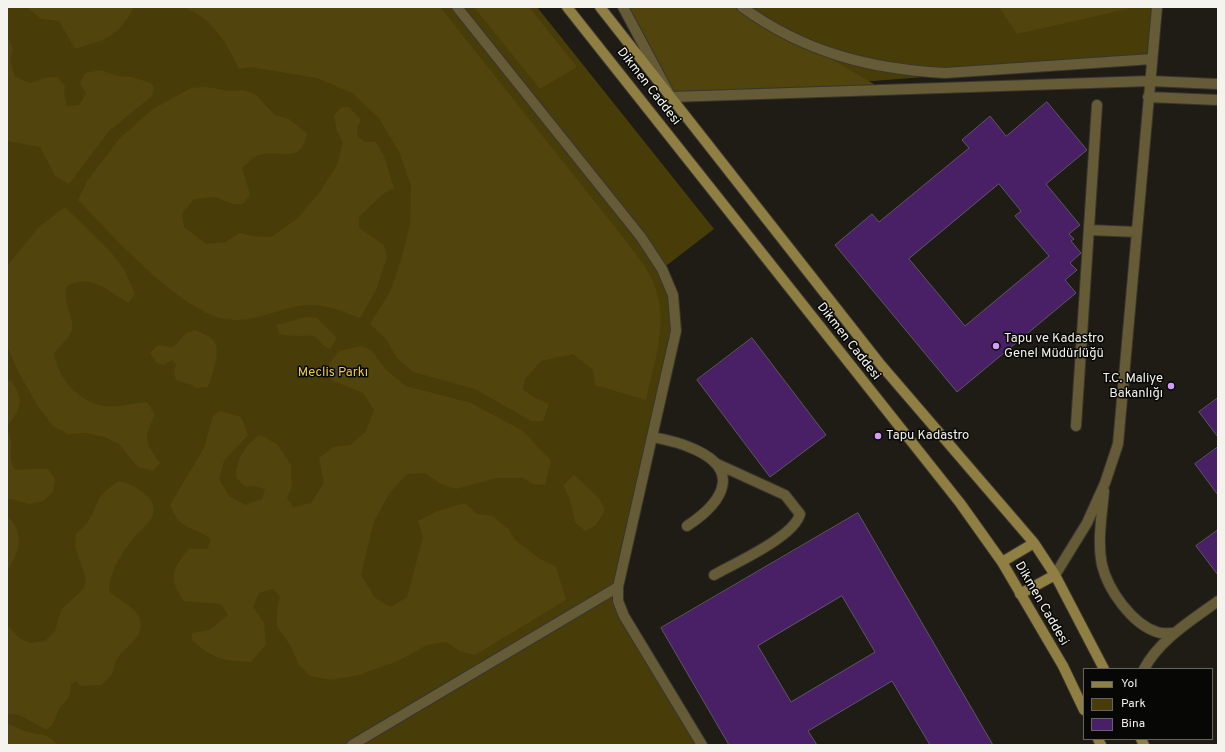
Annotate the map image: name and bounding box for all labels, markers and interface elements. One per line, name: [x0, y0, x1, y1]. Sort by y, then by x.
street label: Dikmen Caddesi: [613, 45, 683, 129]
street label: Dikmen Caddesi: [813, 300, 883, 384]
place label: Tapu ve Kadastro Genel Müdürlüğü: [1004, 331, 1104, 362]
marker: Tapu ve Kadastro Genel Müdürlüğü: [991, 341, 1001, 351]
park label: Meclis Parkı: [298, 365, 368, 381]
place label: T.C. Maliye Bakanlığı: [1102, 371, 1163, 402]
marker: T.C. Maliye Bakanlığı: [1166, 381, 1176, 391]
place label: Tapu Kadastro: [886, 428, 969, 444]
marker: Tapu Kadastro: [873, 431, 883, 441]
street label: Dikmen Caddesi: [1011, 559, 1071, 649]
legend: [1083, 668, 1213, 740]
text: Yol: [1121, 676, 1137, 692]
text: Park: [1121, 696, 1146, 712]
text: Bina: [1121, 716, 1145, 732]

